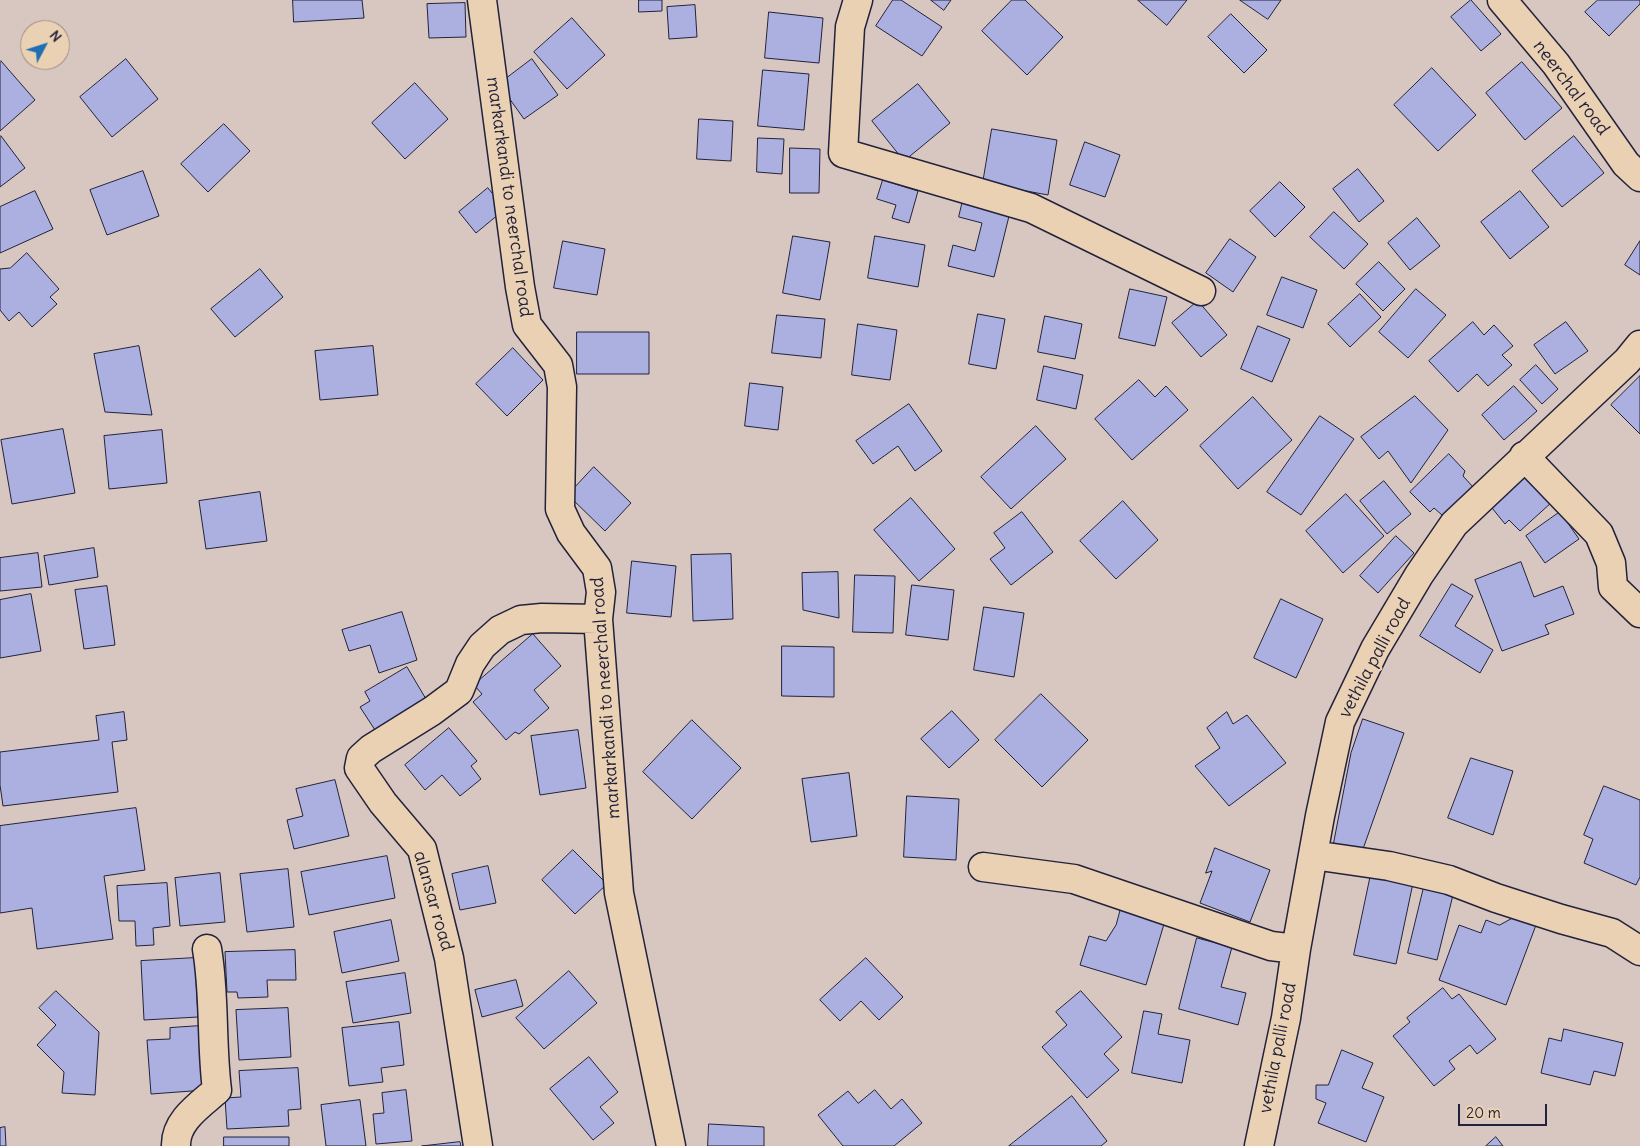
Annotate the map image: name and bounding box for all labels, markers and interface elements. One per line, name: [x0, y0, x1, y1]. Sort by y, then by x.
north arrow: [20, 20, 70, 70]
text: N: [46, 27, 66, 45]
street label: neerchal road: [1528, 36, 1614, 140]
street label: markarkandi to neerchal road: [481, 75, 537, 319]
street label: markarkandi to neerchal road: [587, 576, 625, 820]
street label: vethila palli road: [1334, 594, 1416, 722]
street label: alansar road: [408, 848, 458, 954]
street label: vethila palli road: [1255, 981, 1301, 1115]
scale bar: [1460, 1094, 1549, 1126]
text: 20 m: [1466, 1103, 1501, 1122]

